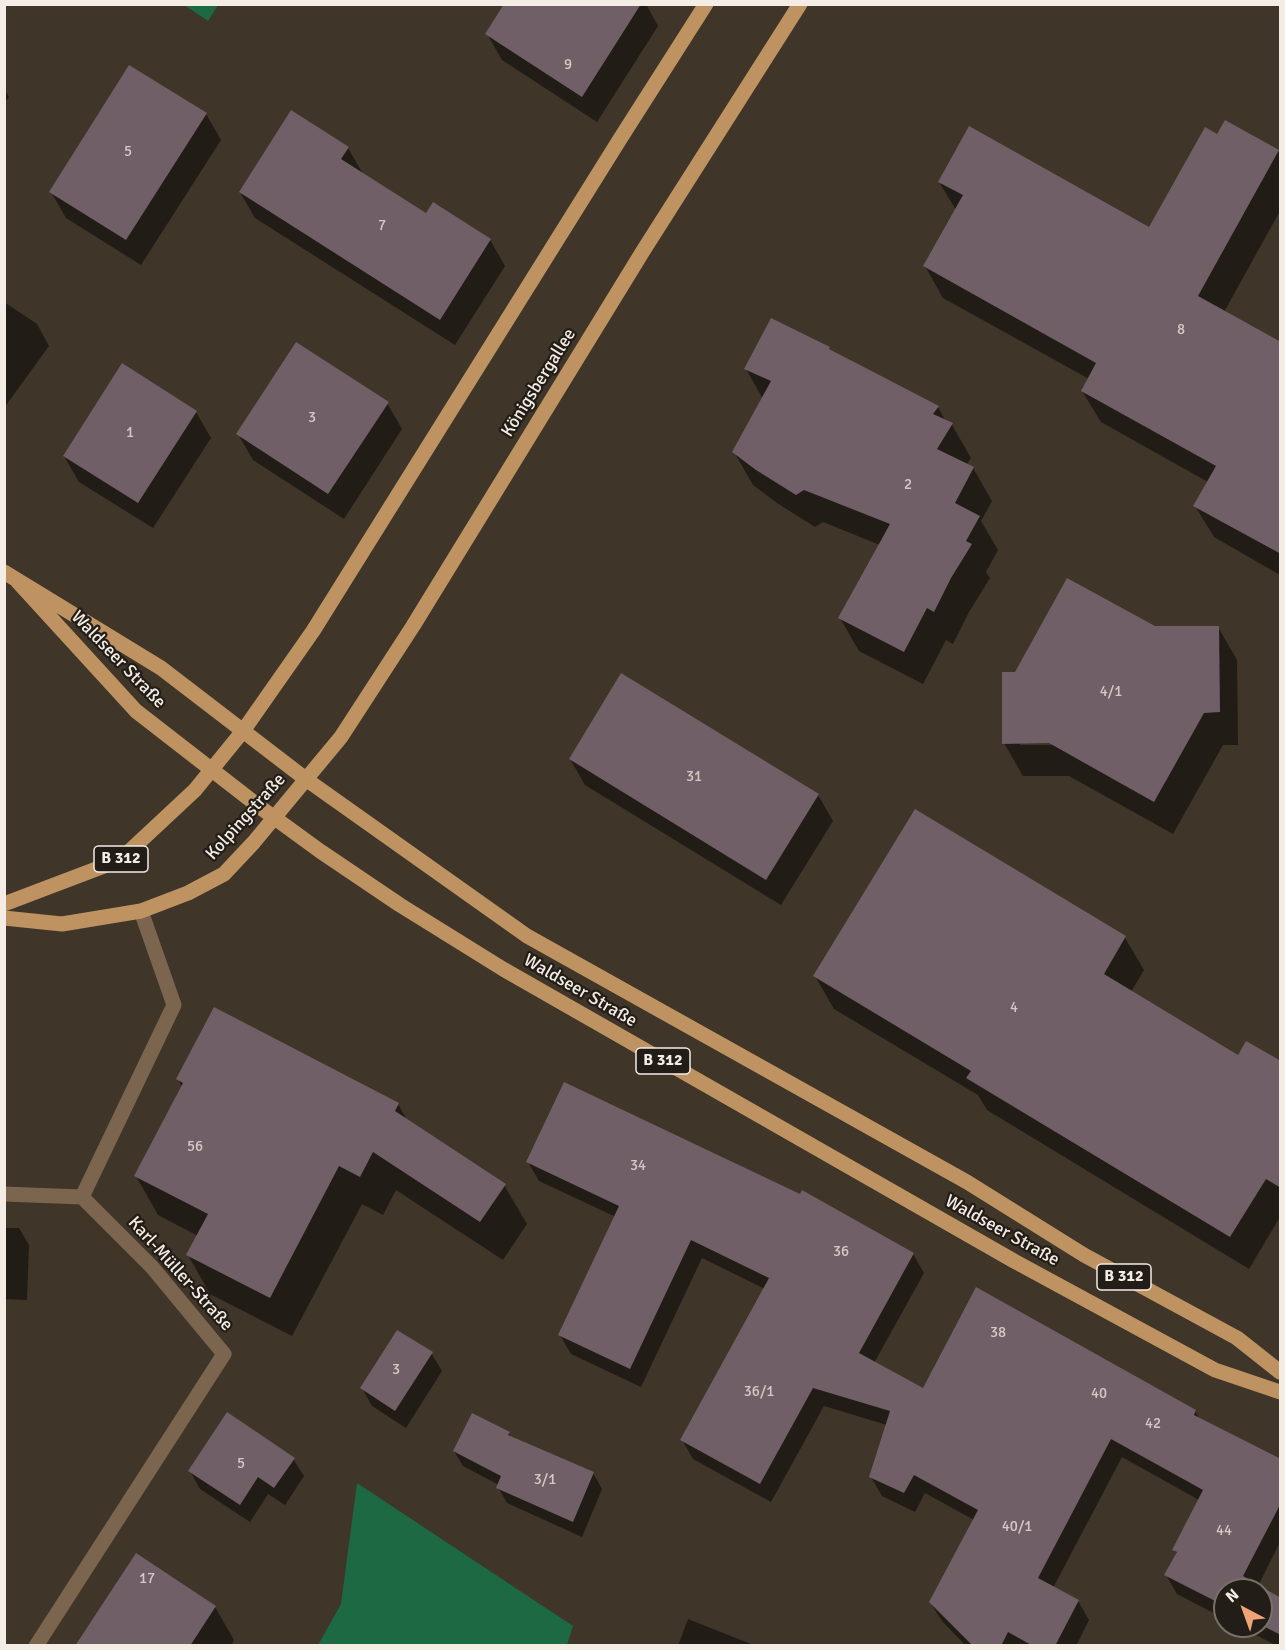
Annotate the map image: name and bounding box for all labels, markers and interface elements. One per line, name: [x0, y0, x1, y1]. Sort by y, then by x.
house number: 9: [564, 56, 572, 74]
house number: 5: [124, 143, 132, 161]
house number: 7: [378, 217, 386, 235]
house number: 8: [1177, 321, 1185, 339]
street label: Königsbergallee: [497, 325, 581, 441]
house number: 3: [308, 409, 316, 427]
house number: 1: [126, 424, 134, 442]
house number: 2: [904, 476, 912, 494]
street label: Waldseer Straße: [66, 607, 170, 713]
house number: 4/1: [1100, 683, 1122, 701]
house number: 31: [686, 768, 702, 786]
street label: Kolpingstraße: [202, 769, 290, 865]
road number: B 312: [94, 846, 148, 872]
street label: Waldseer Straße: [520, 950, 640, 1032]
house number: 4: [1010, 999, 1018, 1017]
road number: B 312: [636, 1048, 690, 1074]
house number: 56: [187, 1138, 203, 1156]
house number: 34: [630, 1157, 646, 1175]
street label: Waldseer Straße: [941, 1191, 1063, 1271]
street label: Karl-Müller-Straße: [123, 1212, 237, 1336]
house number: 36: [833, 1243, 849, 1261]
road number: B 312: [1097, 1264, 1151, 1290]
house number: 38: [990, 1324, 1006, 1342]
house number: 3: [392, 1361, 400, 1379]
house number: 36/1: [744, 1383, 774, 1401]
house number: 40: [1091, 1385, 1107, 1403]
house number: 42: [1145, 1415, 1161, 1433]
house number: 5: [237, 1455, 245, 1473]
house number: 3/1: [534, 1471, 556, 1489]
house number: 40/1: [1002, 1518, 1032, 1536]
house number: 44: [1216, 1522, 1232, 1540]
house number: 17: [139, 1570, 155, 1588]
north arrow: [1213, 1578, 1273, 1638]
text: N: [1222, 1585, 1243, 1607]

